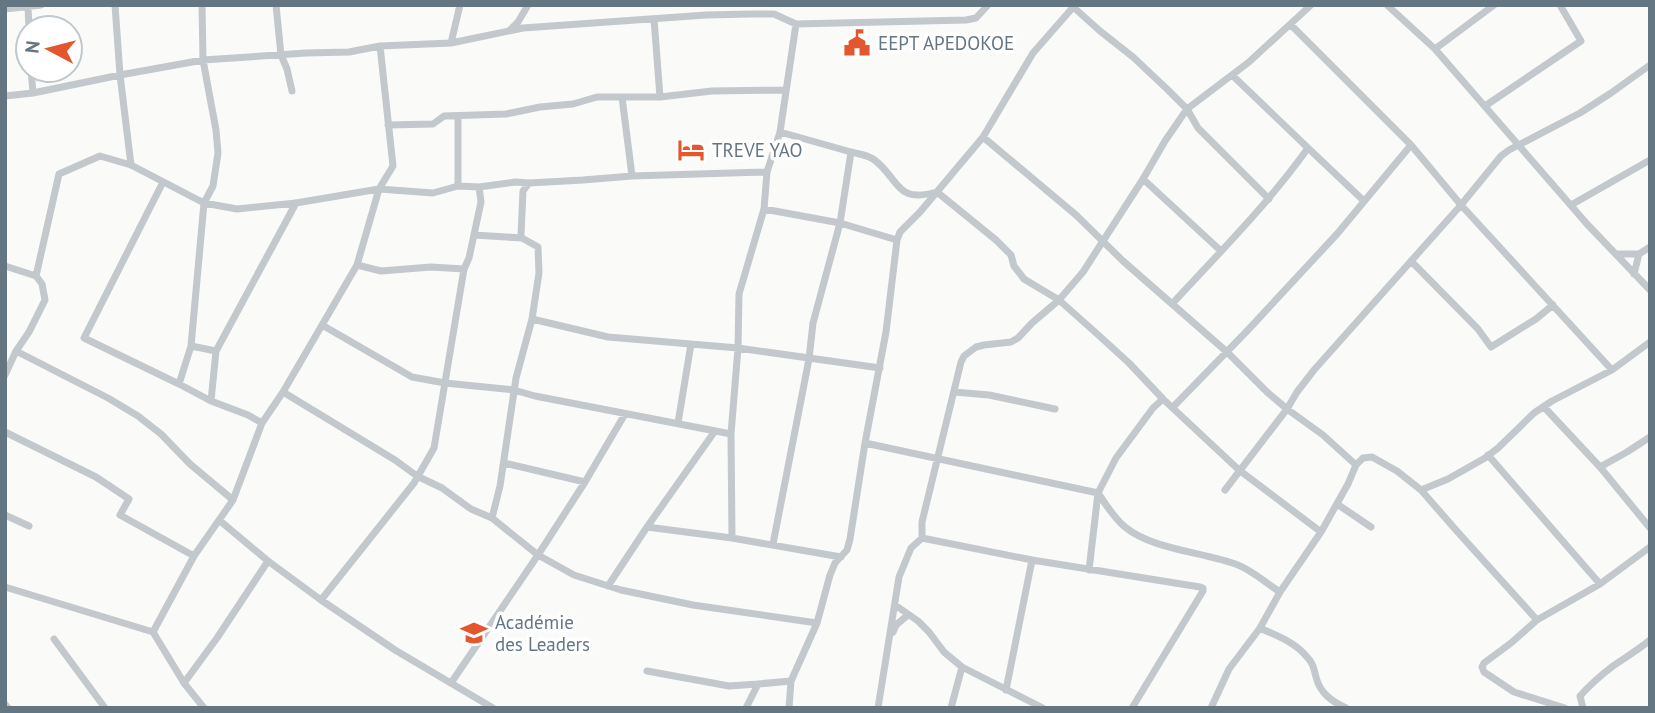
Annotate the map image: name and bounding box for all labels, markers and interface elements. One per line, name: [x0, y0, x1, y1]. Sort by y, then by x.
north arrow: [14, 14, 84, 84]
public building icon: EEPT APEDOKOE: [842, 28, 872, 58]
place label: EEPT APEDOKOE: [878, 31, 1014, 55]
text: N: [19, 39, 45, 55]
hotel icon: TREVE YAO: [676, 135, 706, 165]
place label: TREVE YAO: [712, 138, 802, 162]
place label: Académie des Leaders: [495, 610, 590, 656]
school or university icon: Académie des Leaders: [459, 618, 489, 648]

